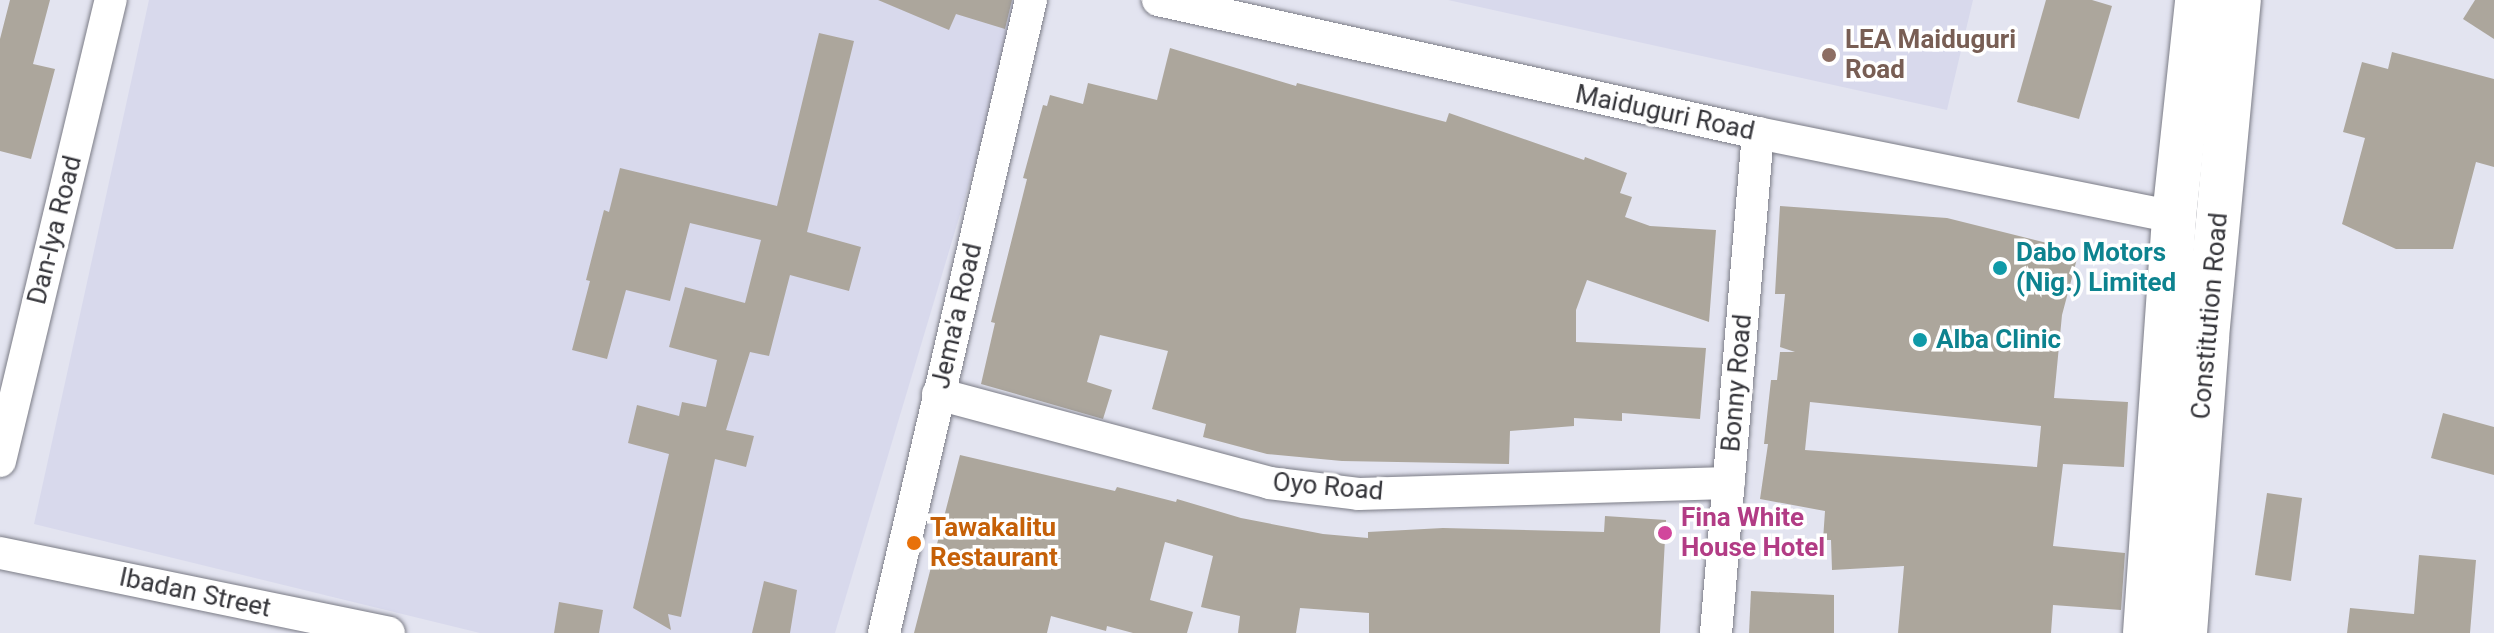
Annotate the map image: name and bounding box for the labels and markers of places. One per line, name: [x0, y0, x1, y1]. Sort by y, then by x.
place label: LEA Maiduguri Road: [1845, 24, 2016, 86]
marker: LEA Maiduguri Road: [1820, 46, 1838, 64]
place label: Dabo Motors (Nig.) Limited: [2016, 237, 2176, 298]
marker: Dabo Motors (Nig.) Limited: [1991, 259, 2009, 277]
place label: Alba Clinic: [1936, 324, 2061, 356]
marker: Alba Clinic: [1911, 331, 1929, 349]
place label: Fina White House Hotel: [1681, 502, 1825, 564]
place label: Tawakalitu Restaurant: [930, 512, 1058, 574]
marker: Fina White House Hotel: [1656, 524, 1674, 542]
marker: Tawakalitu Restaurant: [905, 534, 923, 552]

